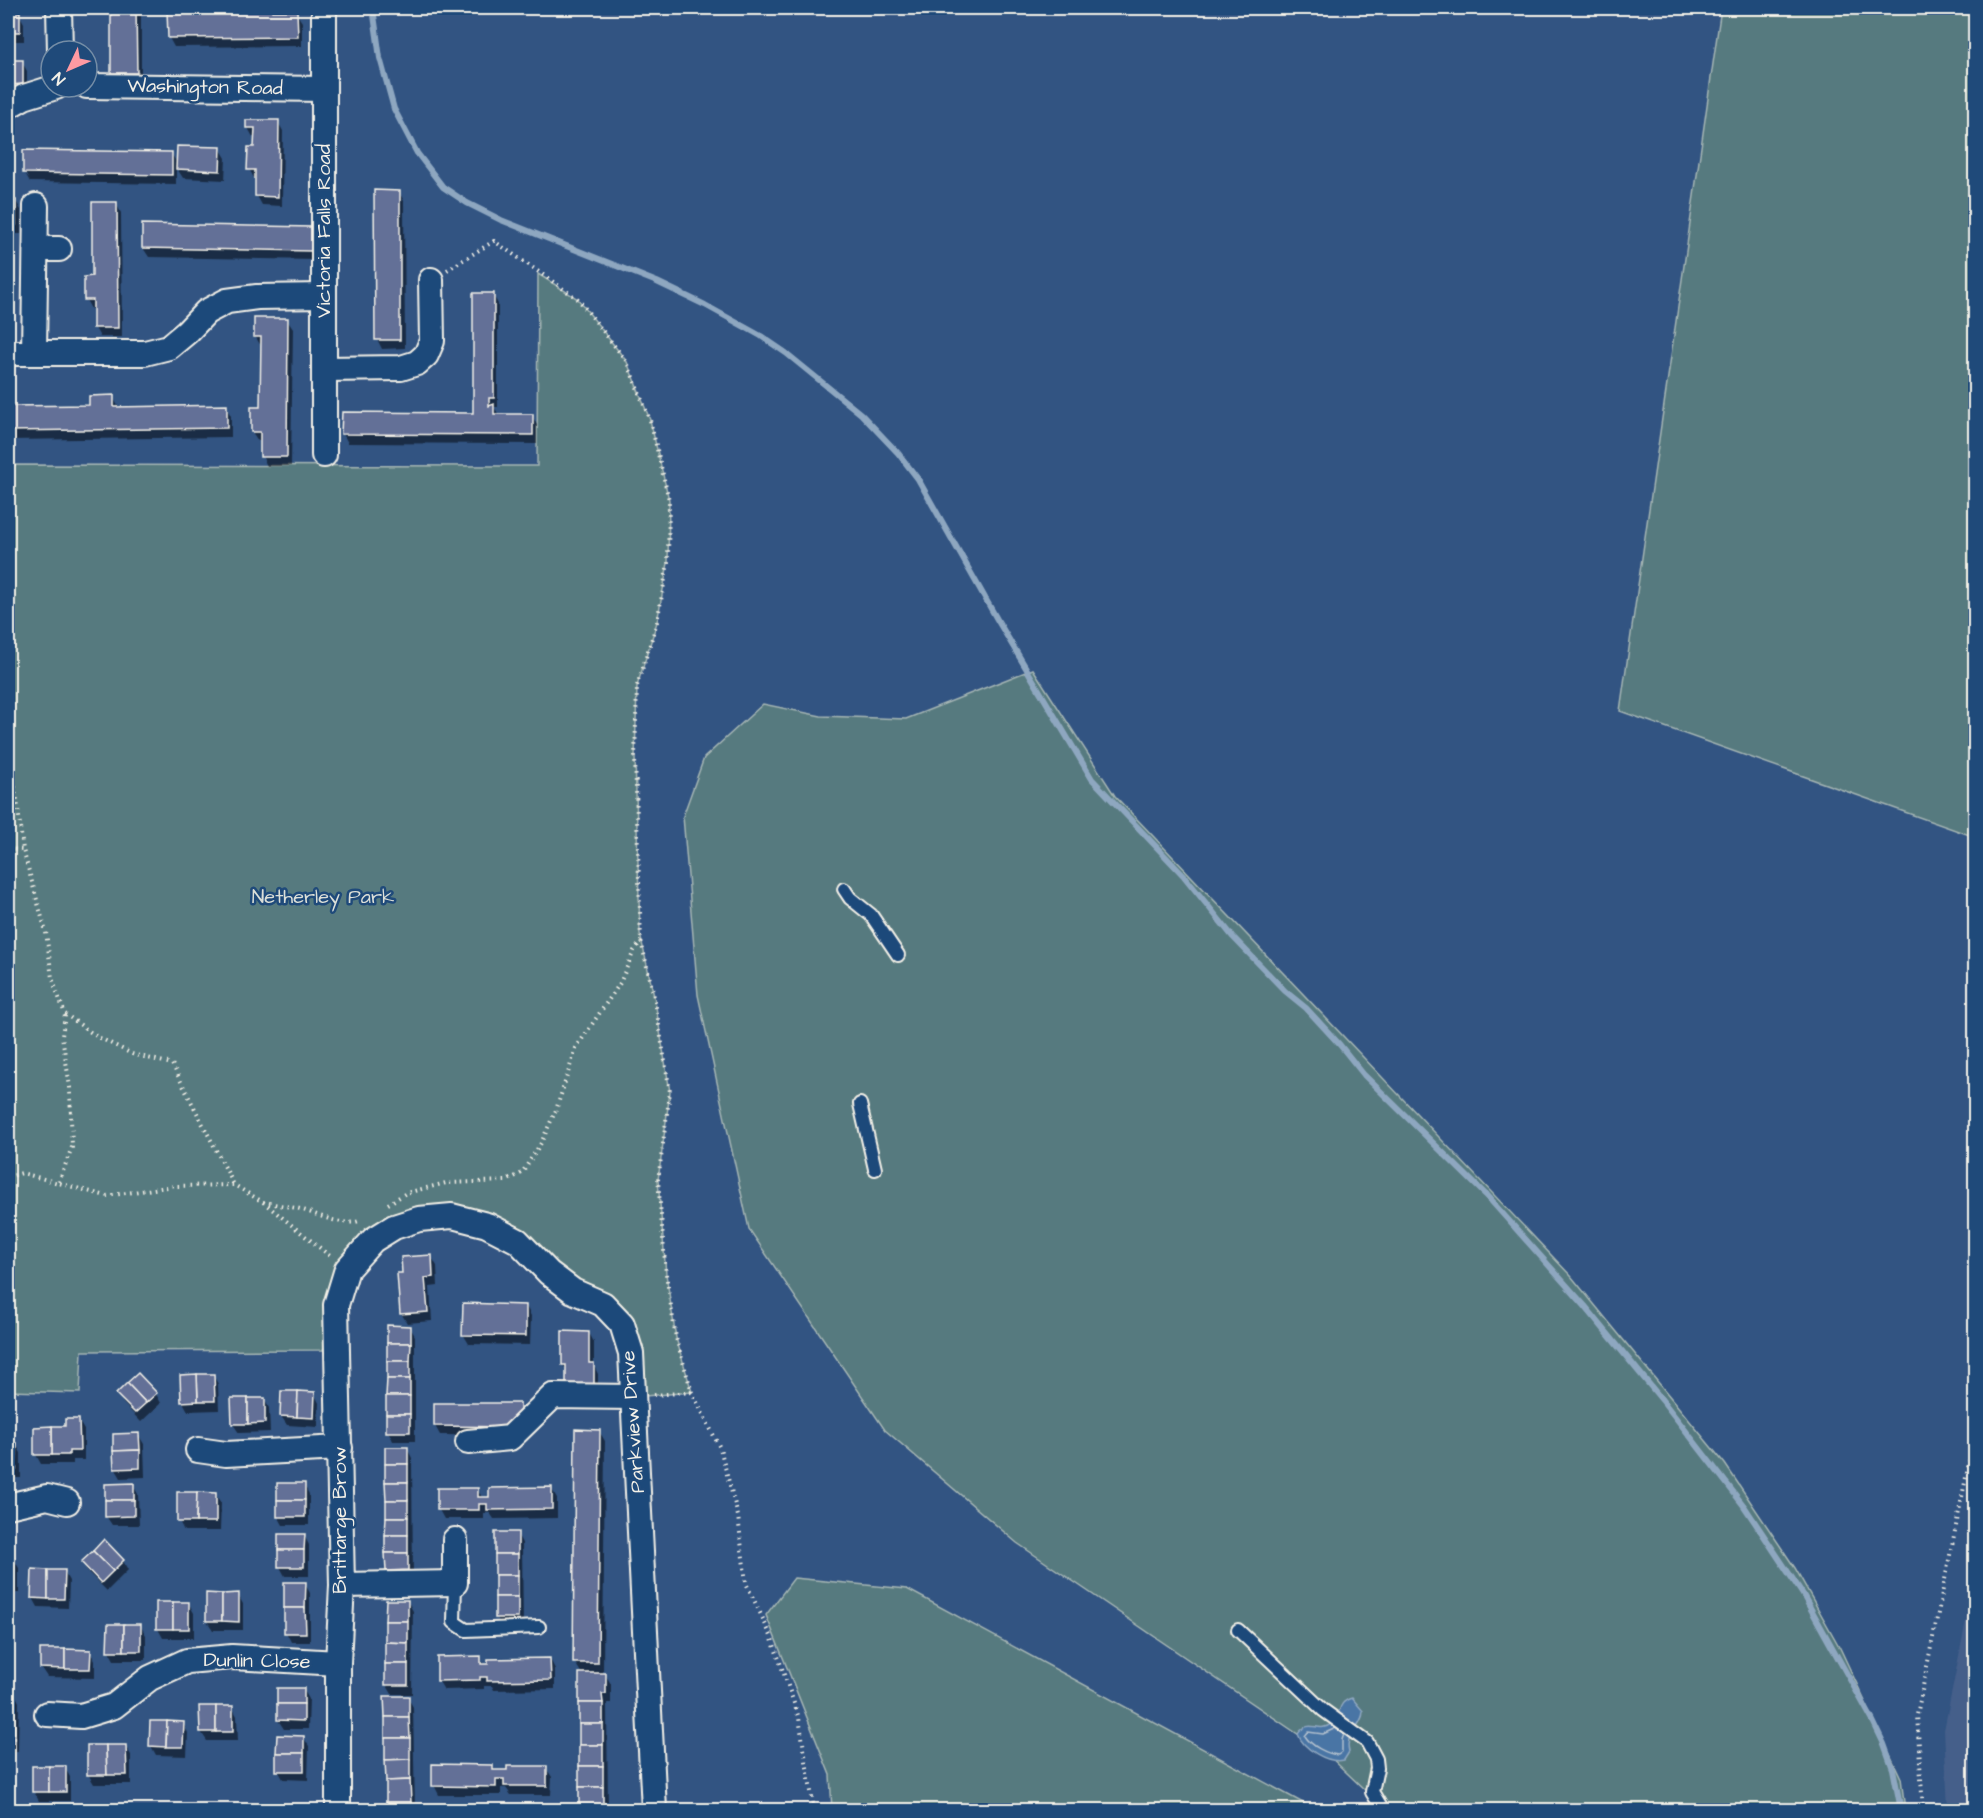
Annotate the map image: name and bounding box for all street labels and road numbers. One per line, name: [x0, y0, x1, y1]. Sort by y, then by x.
street label: Washington Road: [127, 72, 283, 103]
street label: Victoria Falls Road: [310, 144, 338, 318]
street label: Parkview Drive: [614, 1350, 652, 1494]
street label: Brittarge Brow: [326, 1446, 355, 1594]
street label: Dunlin Close: [203, 1646, 311, 1676]

